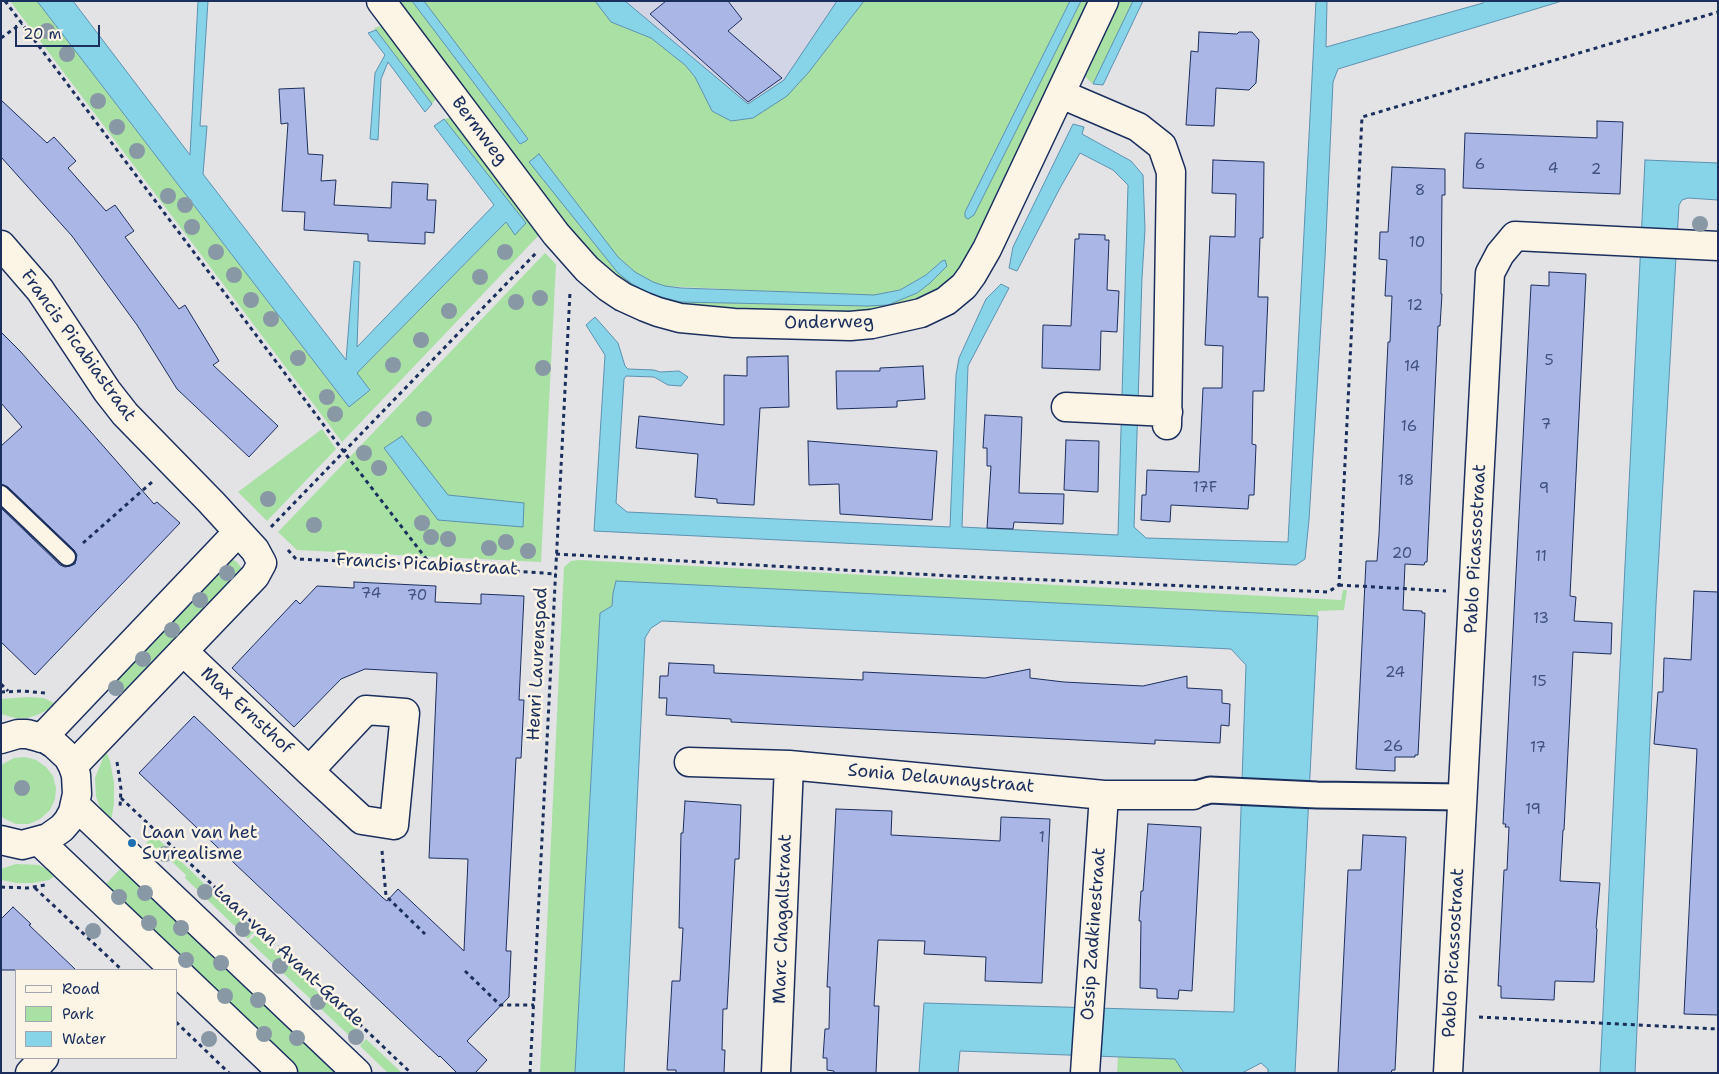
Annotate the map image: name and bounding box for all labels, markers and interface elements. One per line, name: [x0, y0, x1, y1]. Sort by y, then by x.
scale bar: [18, 15, 102, 47]
text: 20 m: [23, 24, 62, 44]
street label: Bermweg: [446, 93, 512, 169]
house number: 6: [1475, 156, 1485, 174]
house number: 4: [1548, 160, 1558, 178]
house number: 2: [1591, 161, 1601, 179]
house number: 8: [1415, 182, 1425, 200]
house number: 10: [1409, 234, 1425, 252]
street label: Francis Picabiastraat: [16, 266, 140, 426]
house number: 12: [1407, 297, 1423, 315]
street label: Onderweg: [784, 311, 874, 335]
house number: 5: [1544, 352, 1554, 370]
house number: 14: [1404, 358, 1420, 376]
house number: 7: [1541, 416, 1551, 434]
house number: 16: [1401, 418, 1417, 436]
street label: Pablo Picassostraat: [1461, 464, 1491, 634]
house number: 18: [1398, 472, 1414, 490]
house number: 17F: [1193, 479, 1217, 497]
house number: 9: [1539, 480, 1549, 498]
house number: 20: [1392, 545, 1412, 563]
house number: 11: [1535, 548, 1547, 566]
street label: Francis Picabiastraat: [336, 549, 518, 581]
house number: 74: [361, 585, 381, 603]
house number: 70: [407, 587, 427, 605]
street label: Henri Laurenspad: [523, 587, 553, 741]
house number: 13: [1533, 610, 1549, 628]
street label: Max Ernsthof: [196, 663, 296, 759]
house number: 24: [1385, 664, 1405, 682]
house number: 15: [1531, 673, 1547, 691]
house number: 26: [1383, 738, 1403, 756]
house number: 17: [1530, 739, 1546, 757]
street label: Sonia Delaunaystraat: [847, 760, 1035, 798]
house number: 19: [1525, 801, 1541, 819]
place label: Laan van het Surrealisme: [142, 822, 258, 864]
house number: 1: [1039, 829, 1045, 847]
street label: Marc Chagallstraat: [769, 834, 797, 1004]
marker: Laan van het Surrealisme: [126, 837, 138, 849]
street label: Ossip Zadkinestraat: [1077, 847, 1111, 1021]
street label: Pablo Picassostraat: [1439, 868, 1469, 1038]
street label: Laan van Avant-Garde: [208, 880, 368, 1032]
legend: [15, 969, 178, 1059]
text: Road: [62, 979, 100, 999]
text: Park: [62, 1004, 94, 1024]
text: Water: [62, 1029, 106, 1049]

